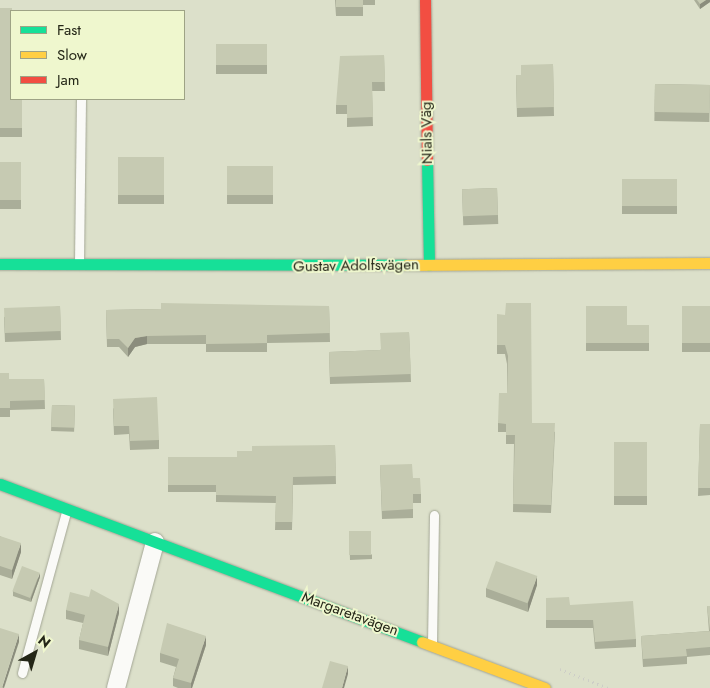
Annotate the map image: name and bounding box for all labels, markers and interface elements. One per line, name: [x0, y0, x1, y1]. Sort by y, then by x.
legend: [10, 10, 185, 100]
text: Fast: [57, 19, 81, 41]
text: Slow: [57, 44, 87, 66]
text: Jam: [57, 69, 80, 91]
street label: Nials Väg: [417, 102, 437, 164]
street label: Gustav Adolfsvägen: [293, 256, 419, 276]
street label: Margaretavägen: [299, 588, 401, 640]
north arrow: [10, 628, 60, 678]
text: N: [34, 630, 55, 653]

